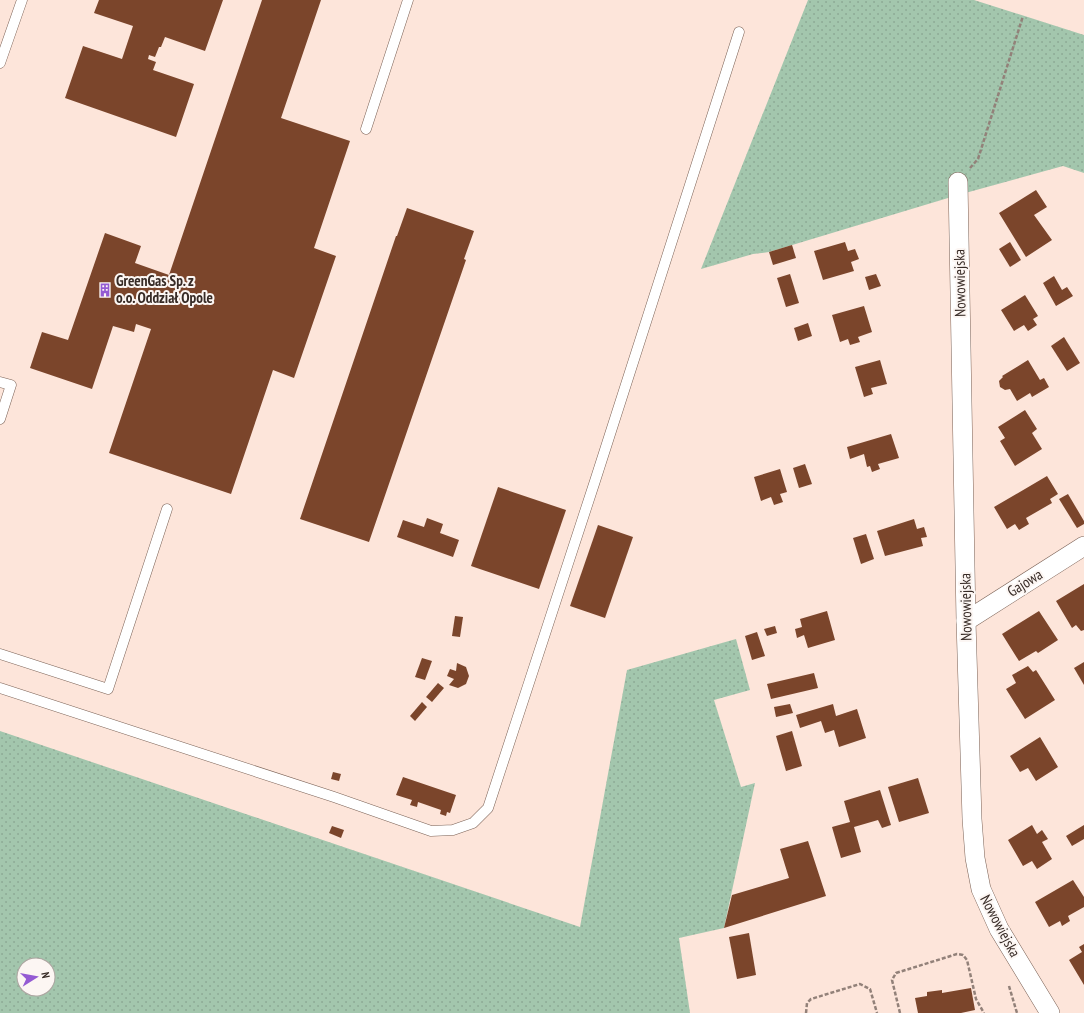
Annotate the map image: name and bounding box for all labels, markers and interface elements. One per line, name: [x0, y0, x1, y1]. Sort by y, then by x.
street label: Nowowiejska: [949, 249, 970, 317]
place label: GreenGas Sp. z o.o. Oddział Opole: [116, 271, 213, 307]
building icon: GreenGas Sp. z o.o. Oddział Opole: [97, 282, 113, 298]
street label: Gajowa: [1004, 565, 1046, 601]
street label: Nowowiejska: [955, 573, 976, 641]
street label: Nowowiejska: [976, 891, 1025, 960]
north arrow: [16, 957, 56, 997]
text: N: [38, 971, 53, 979]

